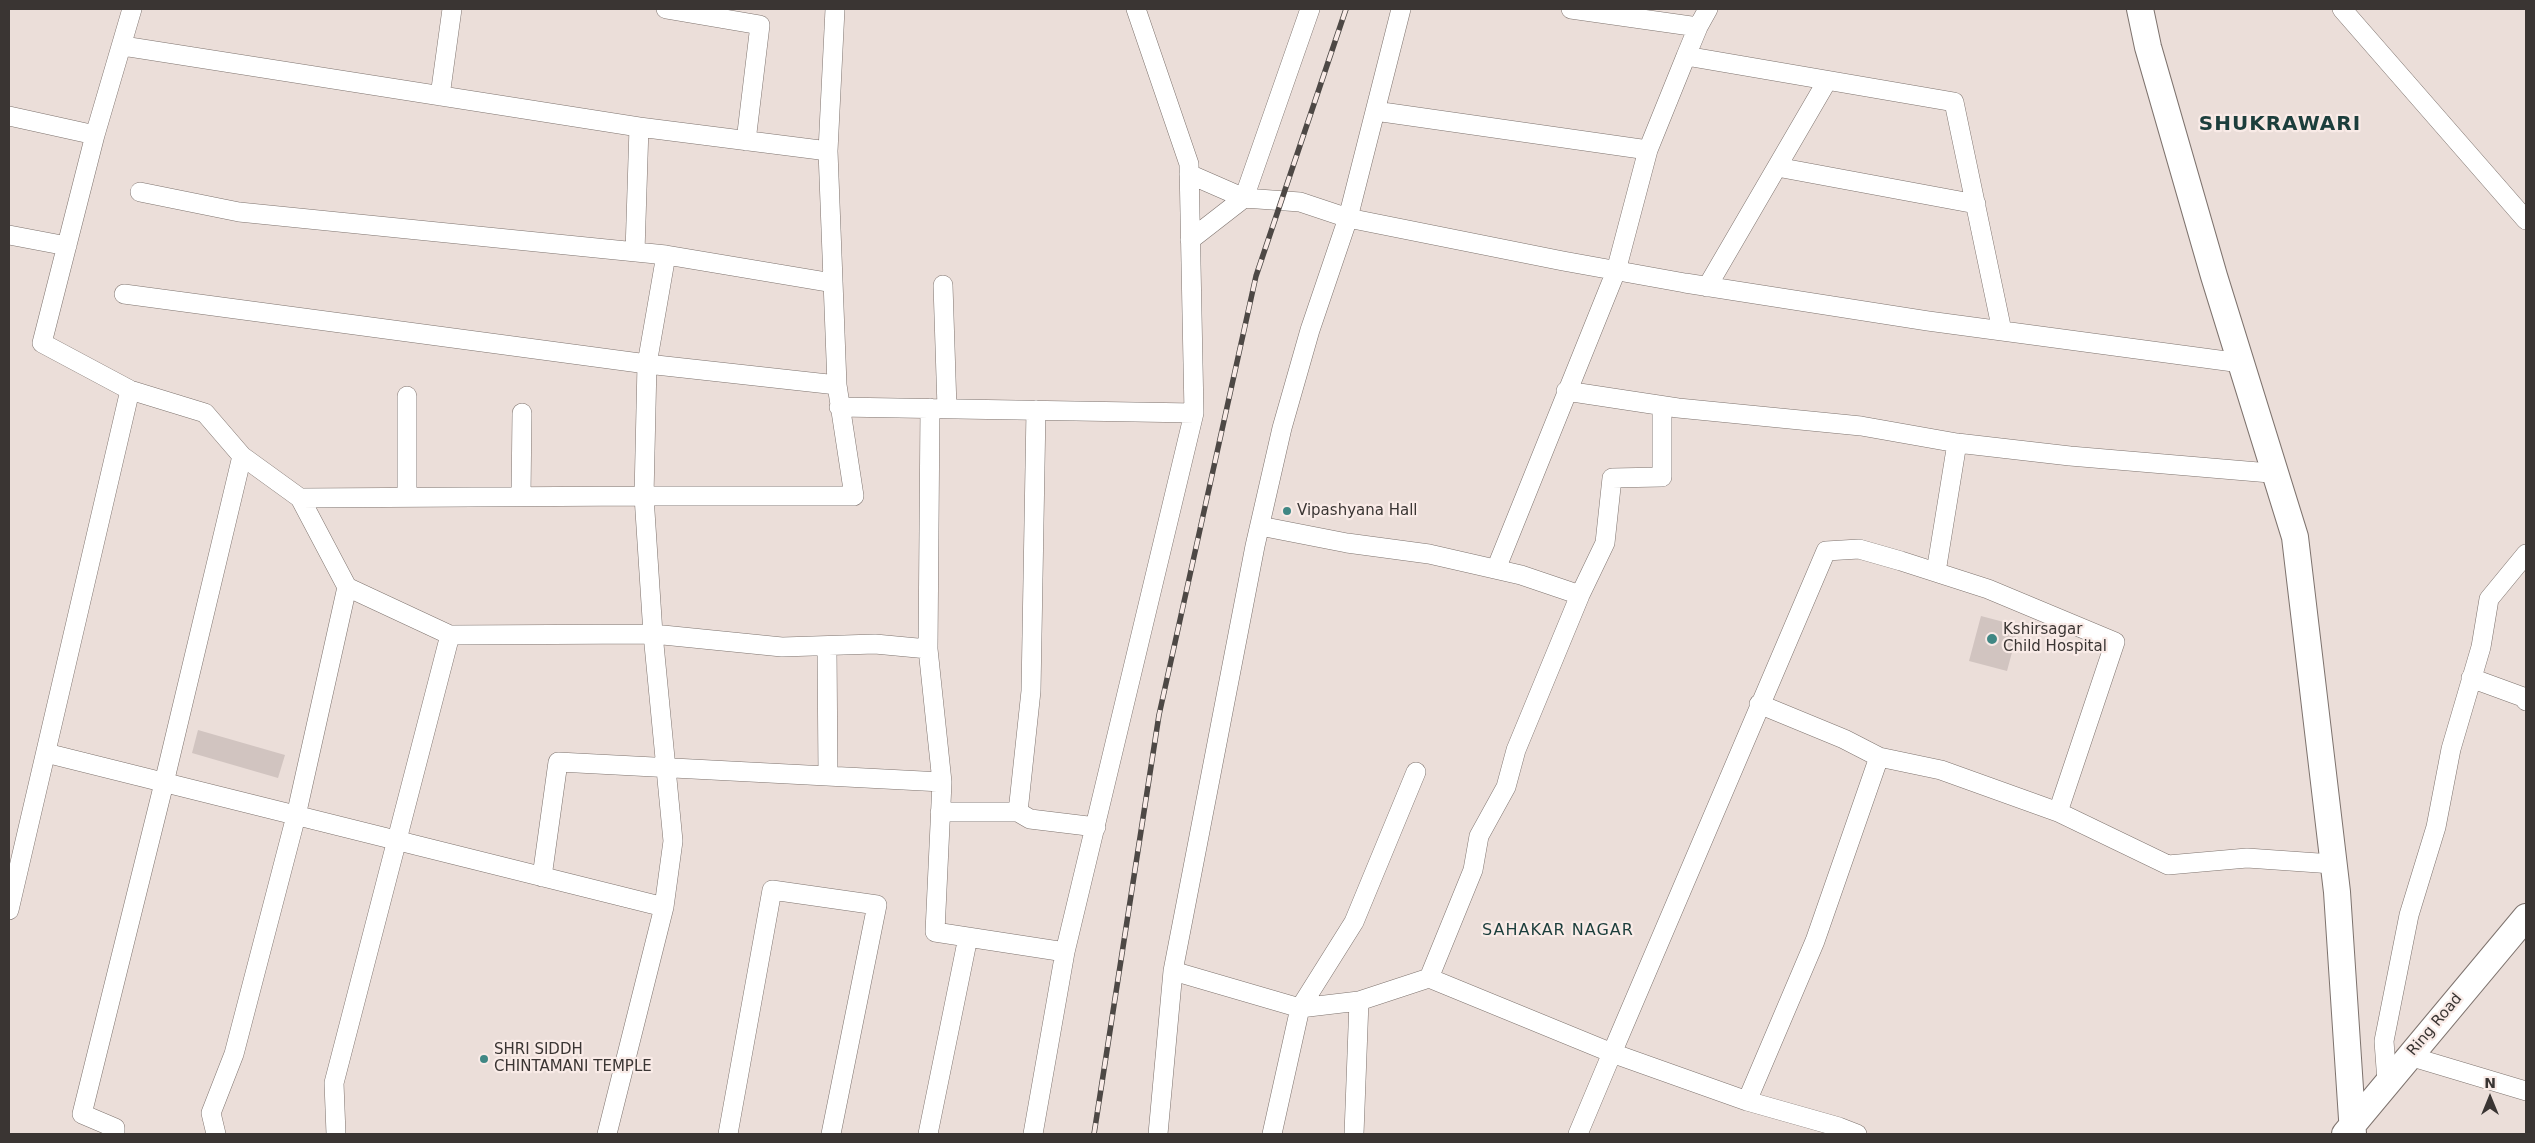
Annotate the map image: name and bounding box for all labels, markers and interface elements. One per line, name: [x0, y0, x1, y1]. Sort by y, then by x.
district label: SHUKRAWARI: [2198, 113, 2362, 137]
place label: Vipashyana Hall: [1297, 502, 1417, 520]
marker: Vipashyana Hall: [1281, 505, 1293, 517]
place label: Kshirsagar Child Hospital: [2003, 621, 2107, 656]
marker: Kshirsagar Child Hospital: [1985, 632, 1999, 646]
district label: SAHAKAR NAGAR: [1480, 921, 1636, 941]
street label: Ring Road: [2404, 990, 2466, 1060]
place label: SHRI SIDDH CHINTAMANI TEMPLE: [494, 1041, 652, 1076]
marker: SHRI SIDDH CHINTAMANI TEMPLE: [478, 1053, 490, 1065]
north arrow: [2465, 1073, 2515, 1123]
text: N: [2484, 1075, 2496, 1091]

